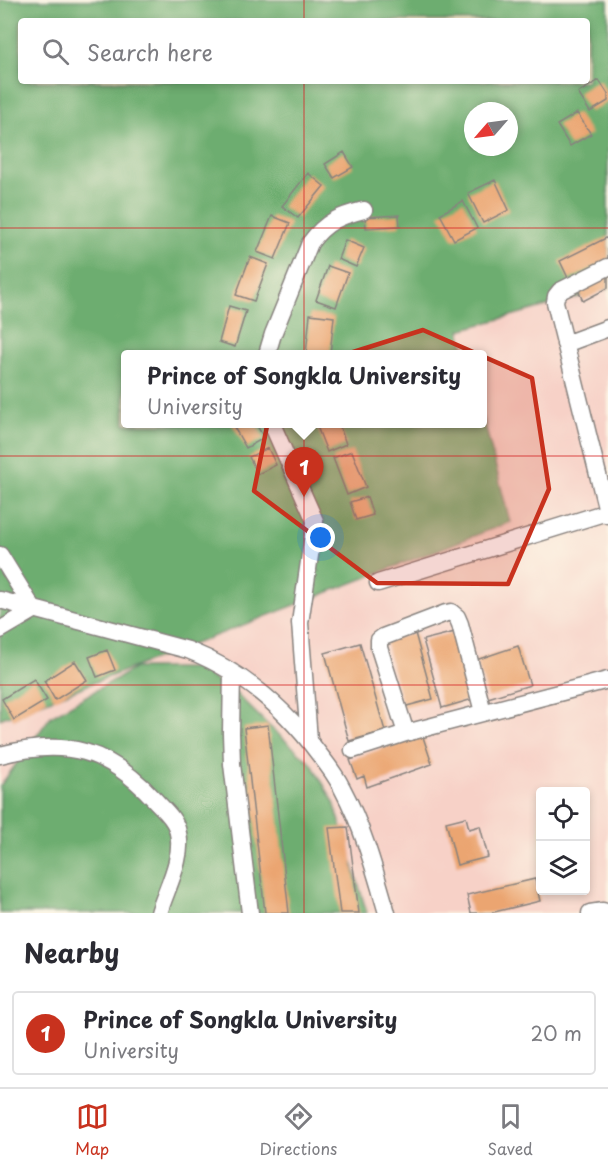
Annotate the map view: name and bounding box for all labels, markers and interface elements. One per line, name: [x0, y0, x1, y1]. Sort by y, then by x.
search box: [18, 18, 590, 84]
icon: search: [39, 35, 72, 68]
text: Search here: [87, 35, 213, 68]
north arrow: [464, 102, 518, 156]
popup: [121, 350, 487, 428]
text: Prince of Songkla University: [147, 358, 461, 391]
text: University: [147, 391, 243, 421]
pin: 1: [284, 448, 324, 497]
your location: [306, 523, 335, 552]
map controls: [536, 787, 590, 895]
button: locate: [536, 787, 590, 841]
button: layers: [536, 841, 590, 895]
text: Nearby: [24, 933, 119, 972]
text: Prince of Songkla University: [83, 1002, 397, 1035]
text: 1: [41, 1018, 50, 1048]
text: 20 m: [530, 1018, 582, 1048]
text: University: [83, 1035, 179, 1065]
tab: Map: [75, 1100, 109, 1160]
tab: Directions: [259, 1100, 337, 1160]
tab: Saved: [487, 1100, 533, 1160]

